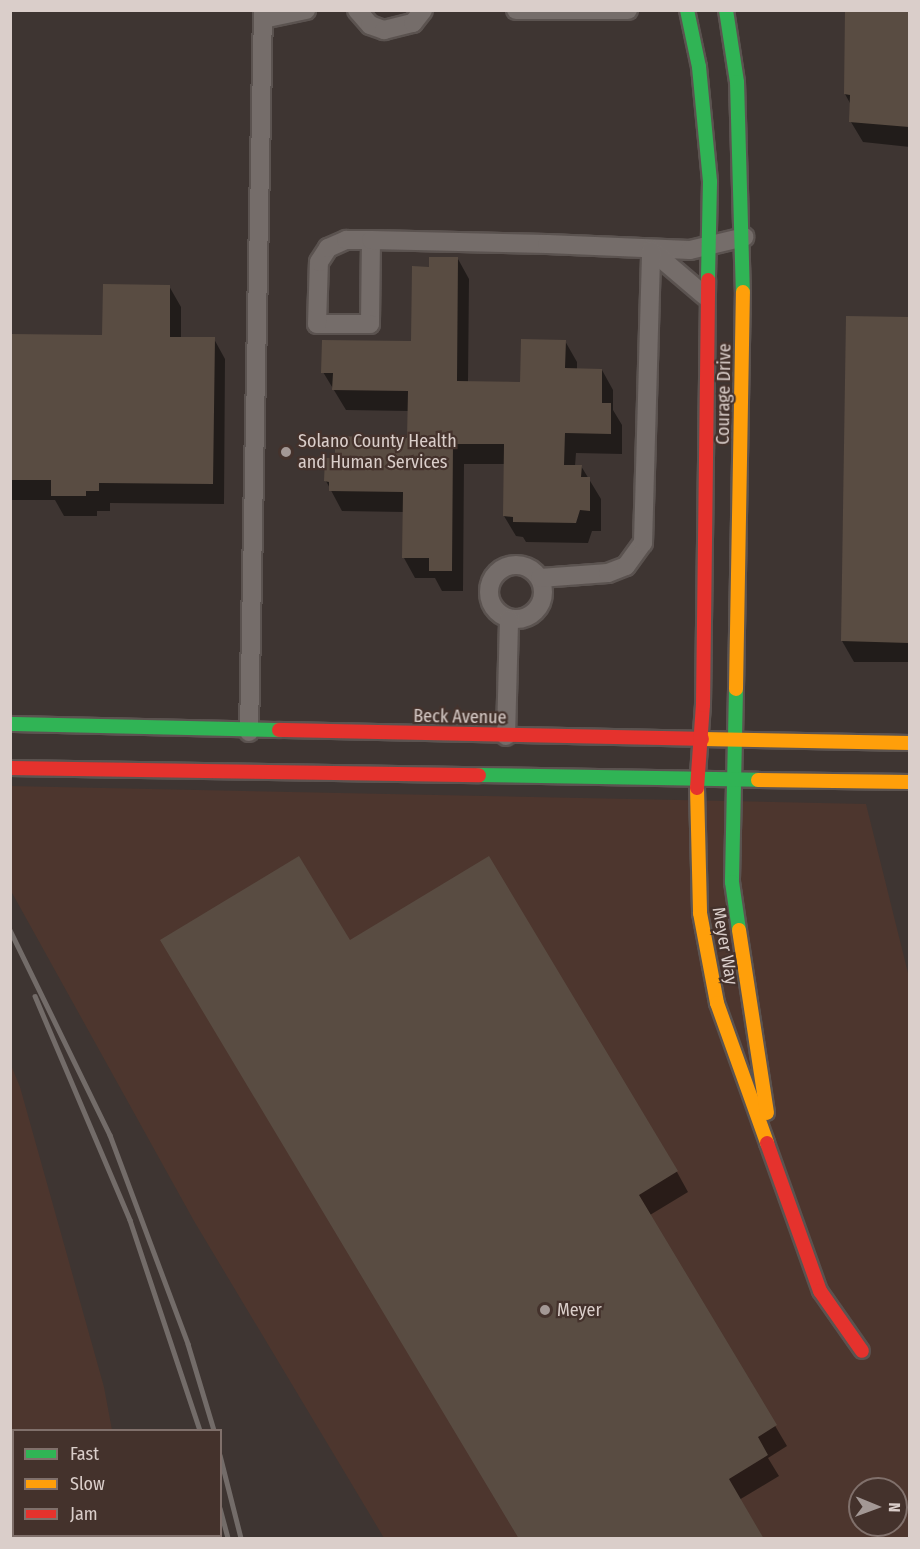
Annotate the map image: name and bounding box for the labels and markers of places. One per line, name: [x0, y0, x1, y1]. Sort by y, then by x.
place label: Solano County Health and Human Services: [298, 431, 457, 474]
marker: Solano County Health and Human Services: [279, 445, 293, 459]
place label: Meyer: [557, 1299, 602, 1321]
marker: Meyer: [538, 1303, 552, 1317]

